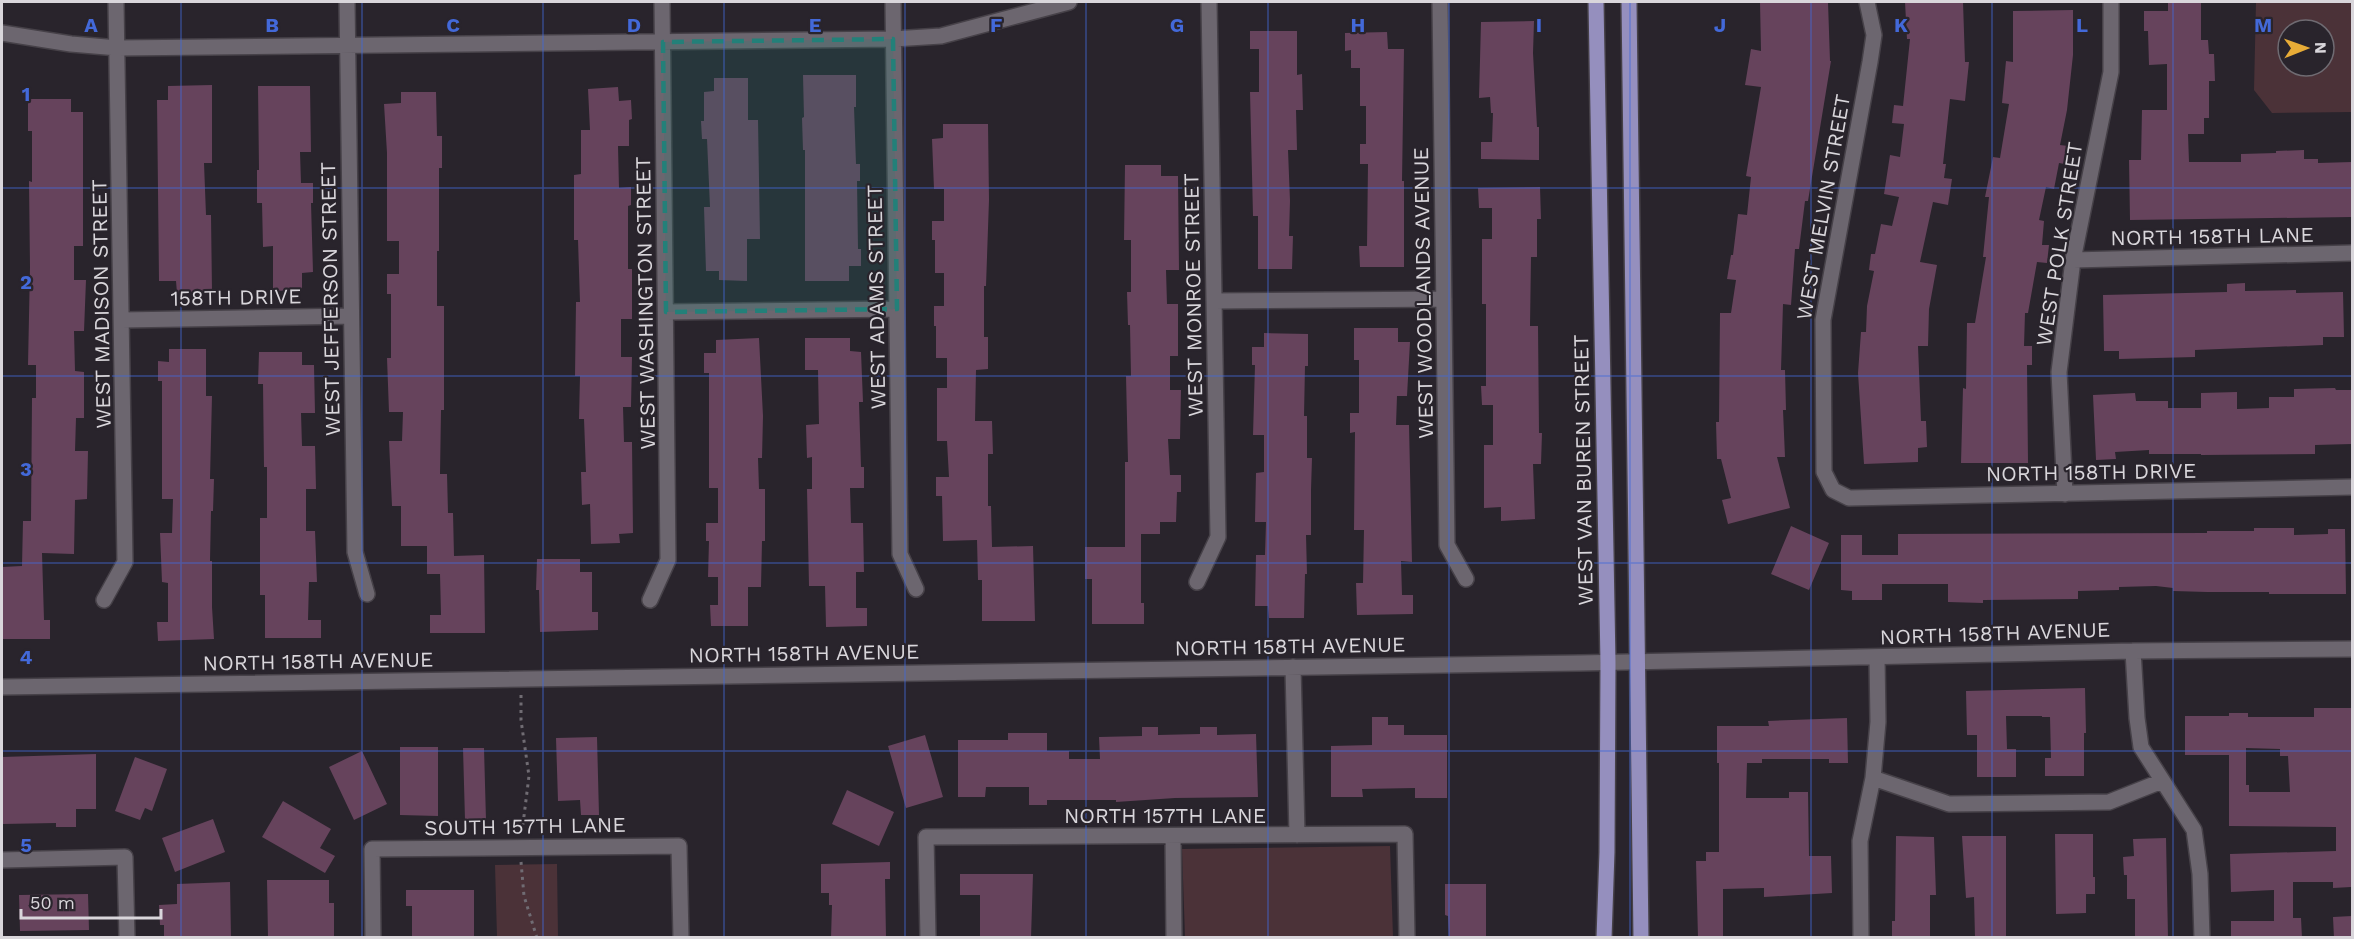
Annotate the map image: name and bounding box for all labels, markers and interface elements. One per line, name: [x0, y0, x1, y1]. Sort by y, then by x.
text: A: [84, 13, 98, 37]
text: B: [265, 13, 279, 37]
text: C: [446, 13, 460, 37]
text: D: [627, 13, 641, 37]
text: E: [809, 13, 821, 37]
text: F: [990, 13, 1002, 37]
text: G: [1170, 13, 1184, 37]
text: H: [1351, 13, 1365, 37]
text: I: [1536, 13, 1542, 37]
text: J: [1714, 13, 1726, 37]
text: K: [1894, 13, 1908, 37]
text: L: [2076, 13, 2088, 37]
text: M: [2254, 13, 2272, 37]
north arrow: [2276, 18, 2336, 78]
text: N: [2311, 42, 2330, 54]
text: 1: [22, 82, 30, 106]
street label: WEST MELVIN STREET: [1791, 92, 1855, 322]
street label: WEST POLK STREET: [2031, 140, 2088, 348]
street label: WEST WOODLANDS AVENUE: [1408, 147, 1438, 439]
street label: WEST WASHINGTON STREET: [630, 156, 660, 450]
street label: WEST JEFFERSON STREET: [315, 161, 345, 436]
street label: WEST MONROE STREET: [1178, 173, 1208, 417]
street label: WEST MADISON STREET: [86, 179, 116, 429]
street label: WEST ADAMS STREET: [862, 184, 890, 410]
street label: NORTH 158TH LANE: [2110, 222, 2314, 250]
text: 2: [20, 270, 32, 294]
street label: 158TH DRIVE: [170, 283, 302, 311]
street label: WEST VAN BUREN STREET: [1568, 334, 1598, 606]
text: 3: [20, 457, 32, 481]
street label: NORTH 158TH DRIVE: [1986, 458, 2196, 486]
street label: NORTH 158TH AVENUE: [1879, 616, 2111, 650]
street label: NORTH 158TH AVENUE: [1175, 631, 1405, 661]
street label: NORTH 158TH AVENUE: [689, 638, 919, 668]
text: 4: [20, 645, 33, 669]
street label: NORTH 158TH AVENUE: [203, 646, 433, 676]
street label: NORTH 157TH LANE: [1064, 803, 1266, 828]
street label: SOUTH 157TH LANE: [424, 812, 626, 840]
text: 5: [20, 833, 32, 857]
scale bar: [21, 882, 160, 920]
text: 50 m: [30, 892, 75, 913]

